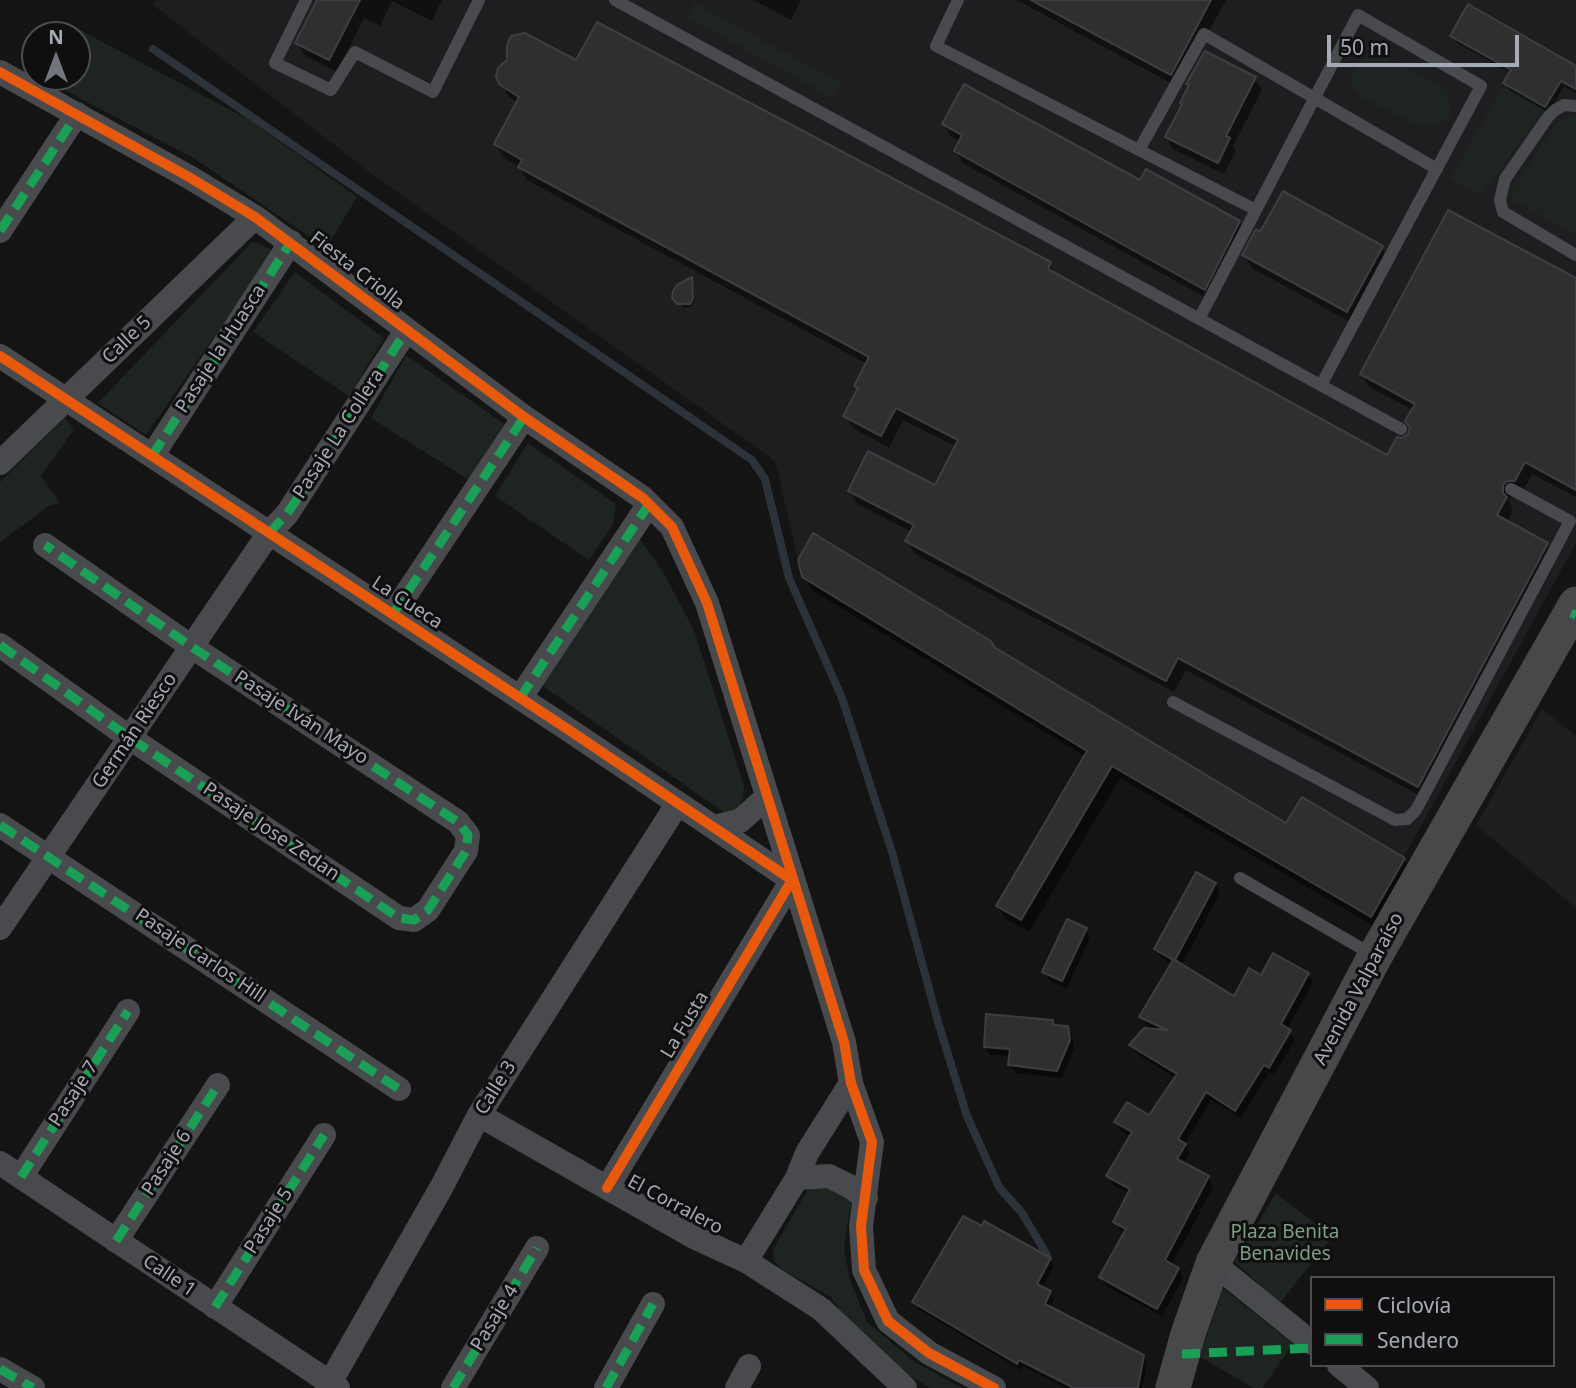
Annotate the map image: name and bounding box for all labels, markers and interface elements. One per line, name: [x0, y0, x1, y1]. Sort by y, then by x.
north arrow: [21, 21, 91, 91]
scale bar: [1331, 21, 1524, 65]
text: N: [48, 24, 64, 50]
text: 50 m: [1340, 33, 1389, 61]
street label: Fiesta Criolla: [305, 227, 409, 315]
street label: Pasaje la Huasca: [171, 281, 271, 417]
street label: Calle 5: [98, 311, 156, 369]
street label: Pasaje La Collera: [289, 365, 389, 503]
street label: La Cueca: [367, 572, 447, 634]
street label: Pasaje Iván Mayo: [230, 666, 372, 770]
street label: Germán Riesco: [88, 669, 182, 793]
street label: Pasaje Jose Zedan: [198, 778, 344, 886]
street label: Pasaje Carlos Hill: [131, 904, 269, 1008]
street label: Avenida Valparaíso: [1309, 909, 1409, 1069]
street label: La Fusta: [656, 988, 714, 1062]
street label: Pasaje 7: [44, 1057, 104, 1131]
street label: Calle 3: [471, 1057, 521, 1119]
street label: Pasaje 6: [137, 1126, 197, 1200]
street label: El Corralero: [624, 1170, 726, 1240]
street label: Pasaje 5: [240, 1184, 298, 1258]
park label: Plaza Benita Benavides: [1231, 1222, 1339, 1266]
street label: Calle 1: [138, 1250, 200, 1302]
legend: [1310, 1276, 1555, 1367]
street label: Pasaje 4: [466, 1281, 524, 1355]
text: Ciclovía: [1377, 1291, 1451, 1319]
text: Sendero: [1377, 1326, 1459, 1354]

